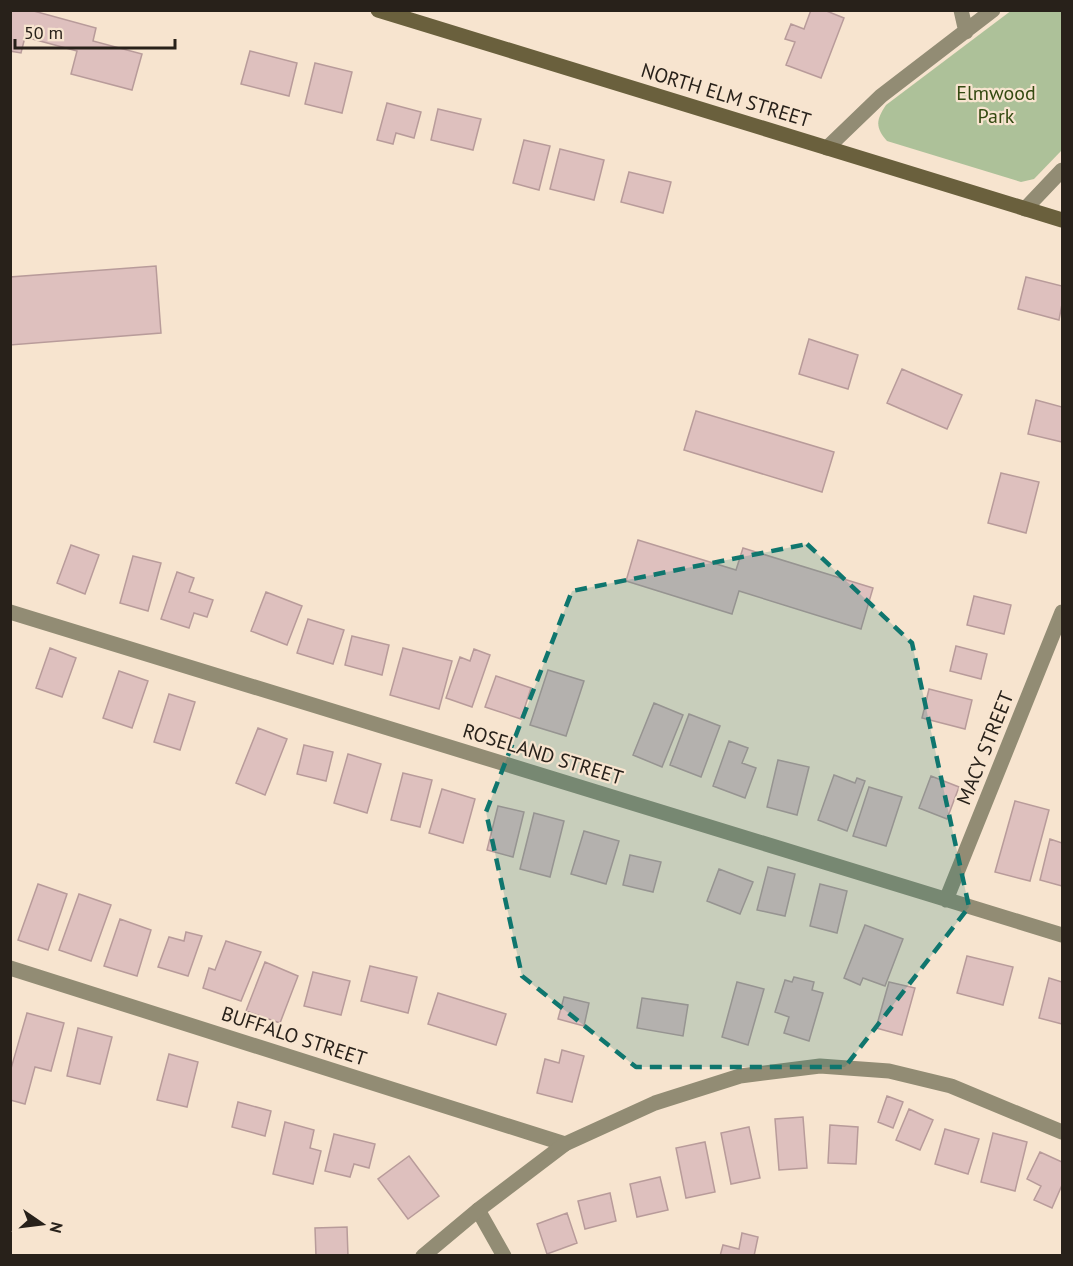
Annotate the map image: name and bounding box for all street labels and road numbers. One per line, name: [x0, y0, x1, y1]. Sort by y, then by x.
street label: NORTH ELM STREET: [638, 57, 814, 133]
street label: MACY STREET: [950, 688, 1020, 808]
street label: ROSELAND STREET: [460, 717, 626, 791]
street label: BUFFALO STREET: [218, 1000, 370, 1072]

